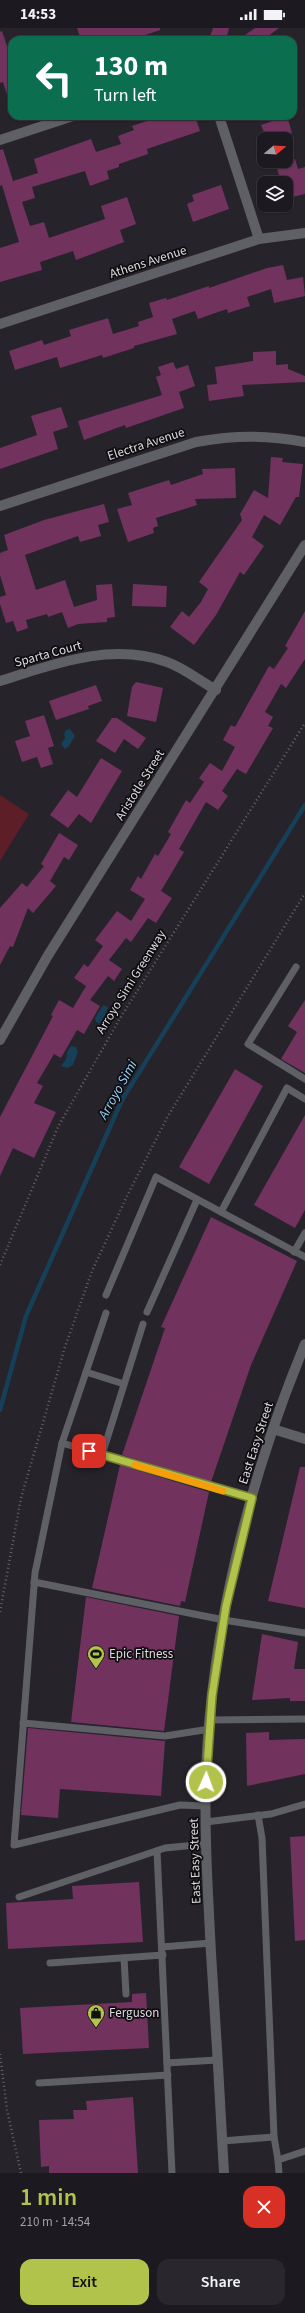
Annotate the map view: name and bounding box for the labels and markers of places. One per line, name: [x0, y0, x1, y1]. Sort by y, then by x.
pin: [72, 1434, 106, 1468]
sports icon: Epic Fitness: [86, 1644, 106, 1669]
place label: Epic Fitness: [109, 1645, 174, 1663]
shop icon: Ferguson: [86, 2003, 106, 2028]
place label: Ferguson: [109, 2004, 159, 2022]

